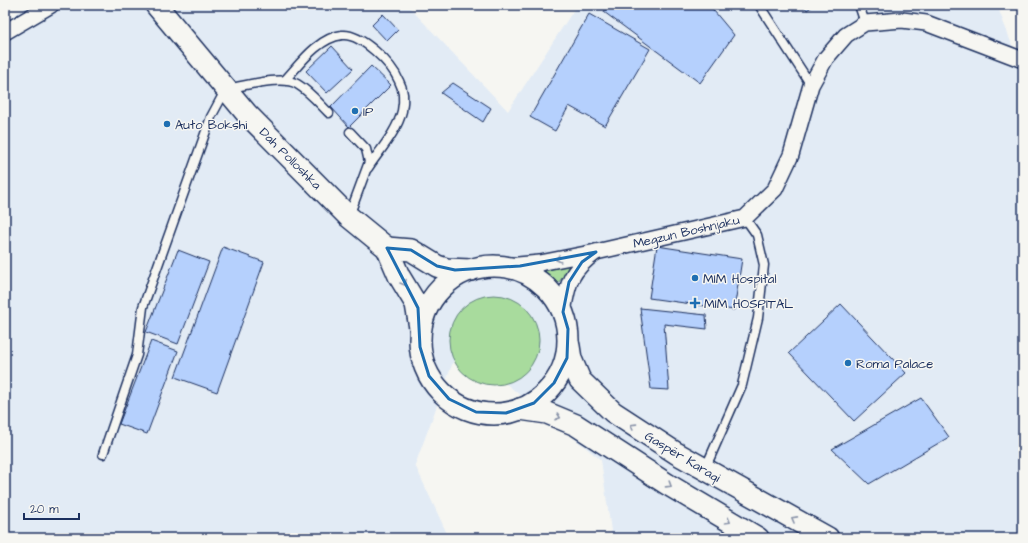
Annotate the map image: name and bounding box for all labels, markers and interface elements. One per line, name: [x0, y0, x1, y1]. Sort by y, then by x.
place label: IP: [363, 103, 374, 121]
marker: IP: [350, 106, 360, 116]
place label: Auto Bokshi: [175, 116, 247, 134]
marker: Auto Bokshi: [162, 119, 172, 129]
street label: Dah Polloshka: [255, 124, 326, 194]
street label: Megzun Boshnjaku: [631, 211, 742, 254]
one-way arrow: [555, 254, 561, 262]
place label: MIM Hospital: [703, 270, 777, 288]
marker: MIM Hospital: [690, 273, 700, 283]
one-way arrow: [399, 279, 406, 286]
place label: MIM HOSPITAL: [704, 295, 793, 313]
marker: MIM HOSPITAL: [689, 297, 701, 309]
place label: Roma Palace: [856, 355, 933, 373]
marker: Roma Palace: [843, 358, 853, 368]
one-way arrow: [555, 412, 562, 421]
one-way arrow: [630, 423, 637, 430]
street label: Gaspër Karaqi: [641, 427, 724, 487]
one-way arrow: [665, 480, 672, 488]
scale bar: [24, 495, 79, 521]
text: 20 m: [30, 501, 59, 518]
one-way arrow: [724, 516, 731, 523]
one-way arrow: [791, 517, 798, 524]

